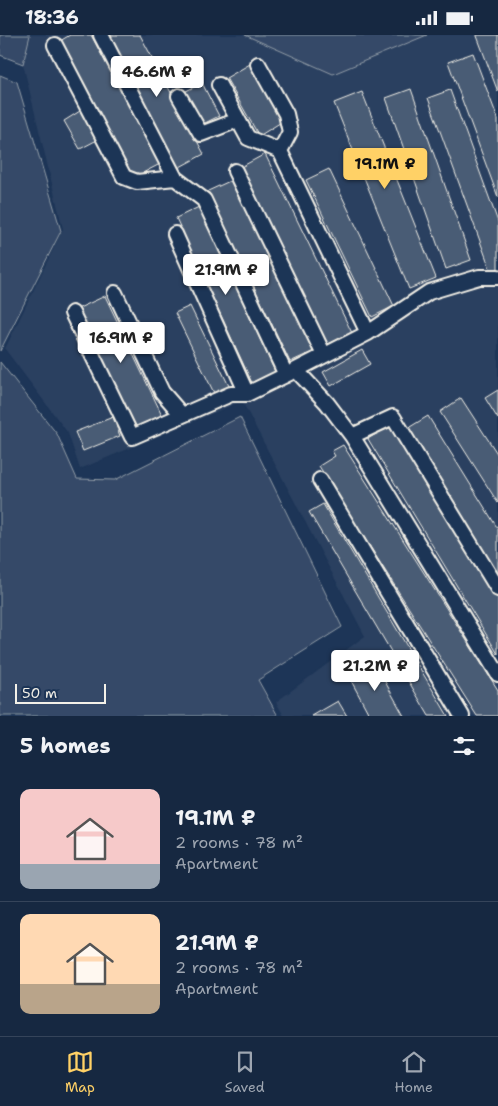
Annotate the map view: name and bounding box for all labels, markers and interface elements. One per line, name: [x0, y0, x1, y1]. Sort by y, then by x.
text: 18:36: [25, 5, 79, 30]
pin: 46.6M ₽: [111, 55, 203, 98]
text: 46.6M ₽: [122, 61, 192, 82]
pin: 19.1M ₽: [339, 147, 431, 190]
text: 19.1M ₽: [354, 153, 416, 174]
pin: 21.9M ₽: [180, 253, 272, 296]
text: 21.9M ₽: [194, 259, 258, 280]
pin: 16.9M ₽: [75, 321, 167, 364]
text: 16.9M ₽: [89, 327, 153, 348]
pin: 21.2M ₽: [329, 649, 421, 692]
text: 21.2M ₽: [342, 655, 408, 676]
scale bar: [15, 681, 106, 704]
text: 50 m: [22, 684, 57, 702]
text: 5 homes: [20, 732, 111, 760]
icon: filters: [450, 732, 478, 760]
text: 19.1M ₽: [175, 804, 256, 832]
icon: home: [60, 809, 120, 869]
text: 2 rooms · 78 m²: [175, 832, 303, 853]
text: Apartment: [175, 853, 258, 874]
text: 21.9M ₽: [175, 929, 259, 957]
icon: home: [60, 934, 120, 994]
text: 2 rooms · 78 m²: [175, 957, 303, 978]
text: Apartment: [175, 978, 258, 999]
tab: Map: [65, 1048, 95, 1096]
tab: Saved: [225, 1048, 265, 1096]
tab: Home: [395, 1048, 433, 1096]

